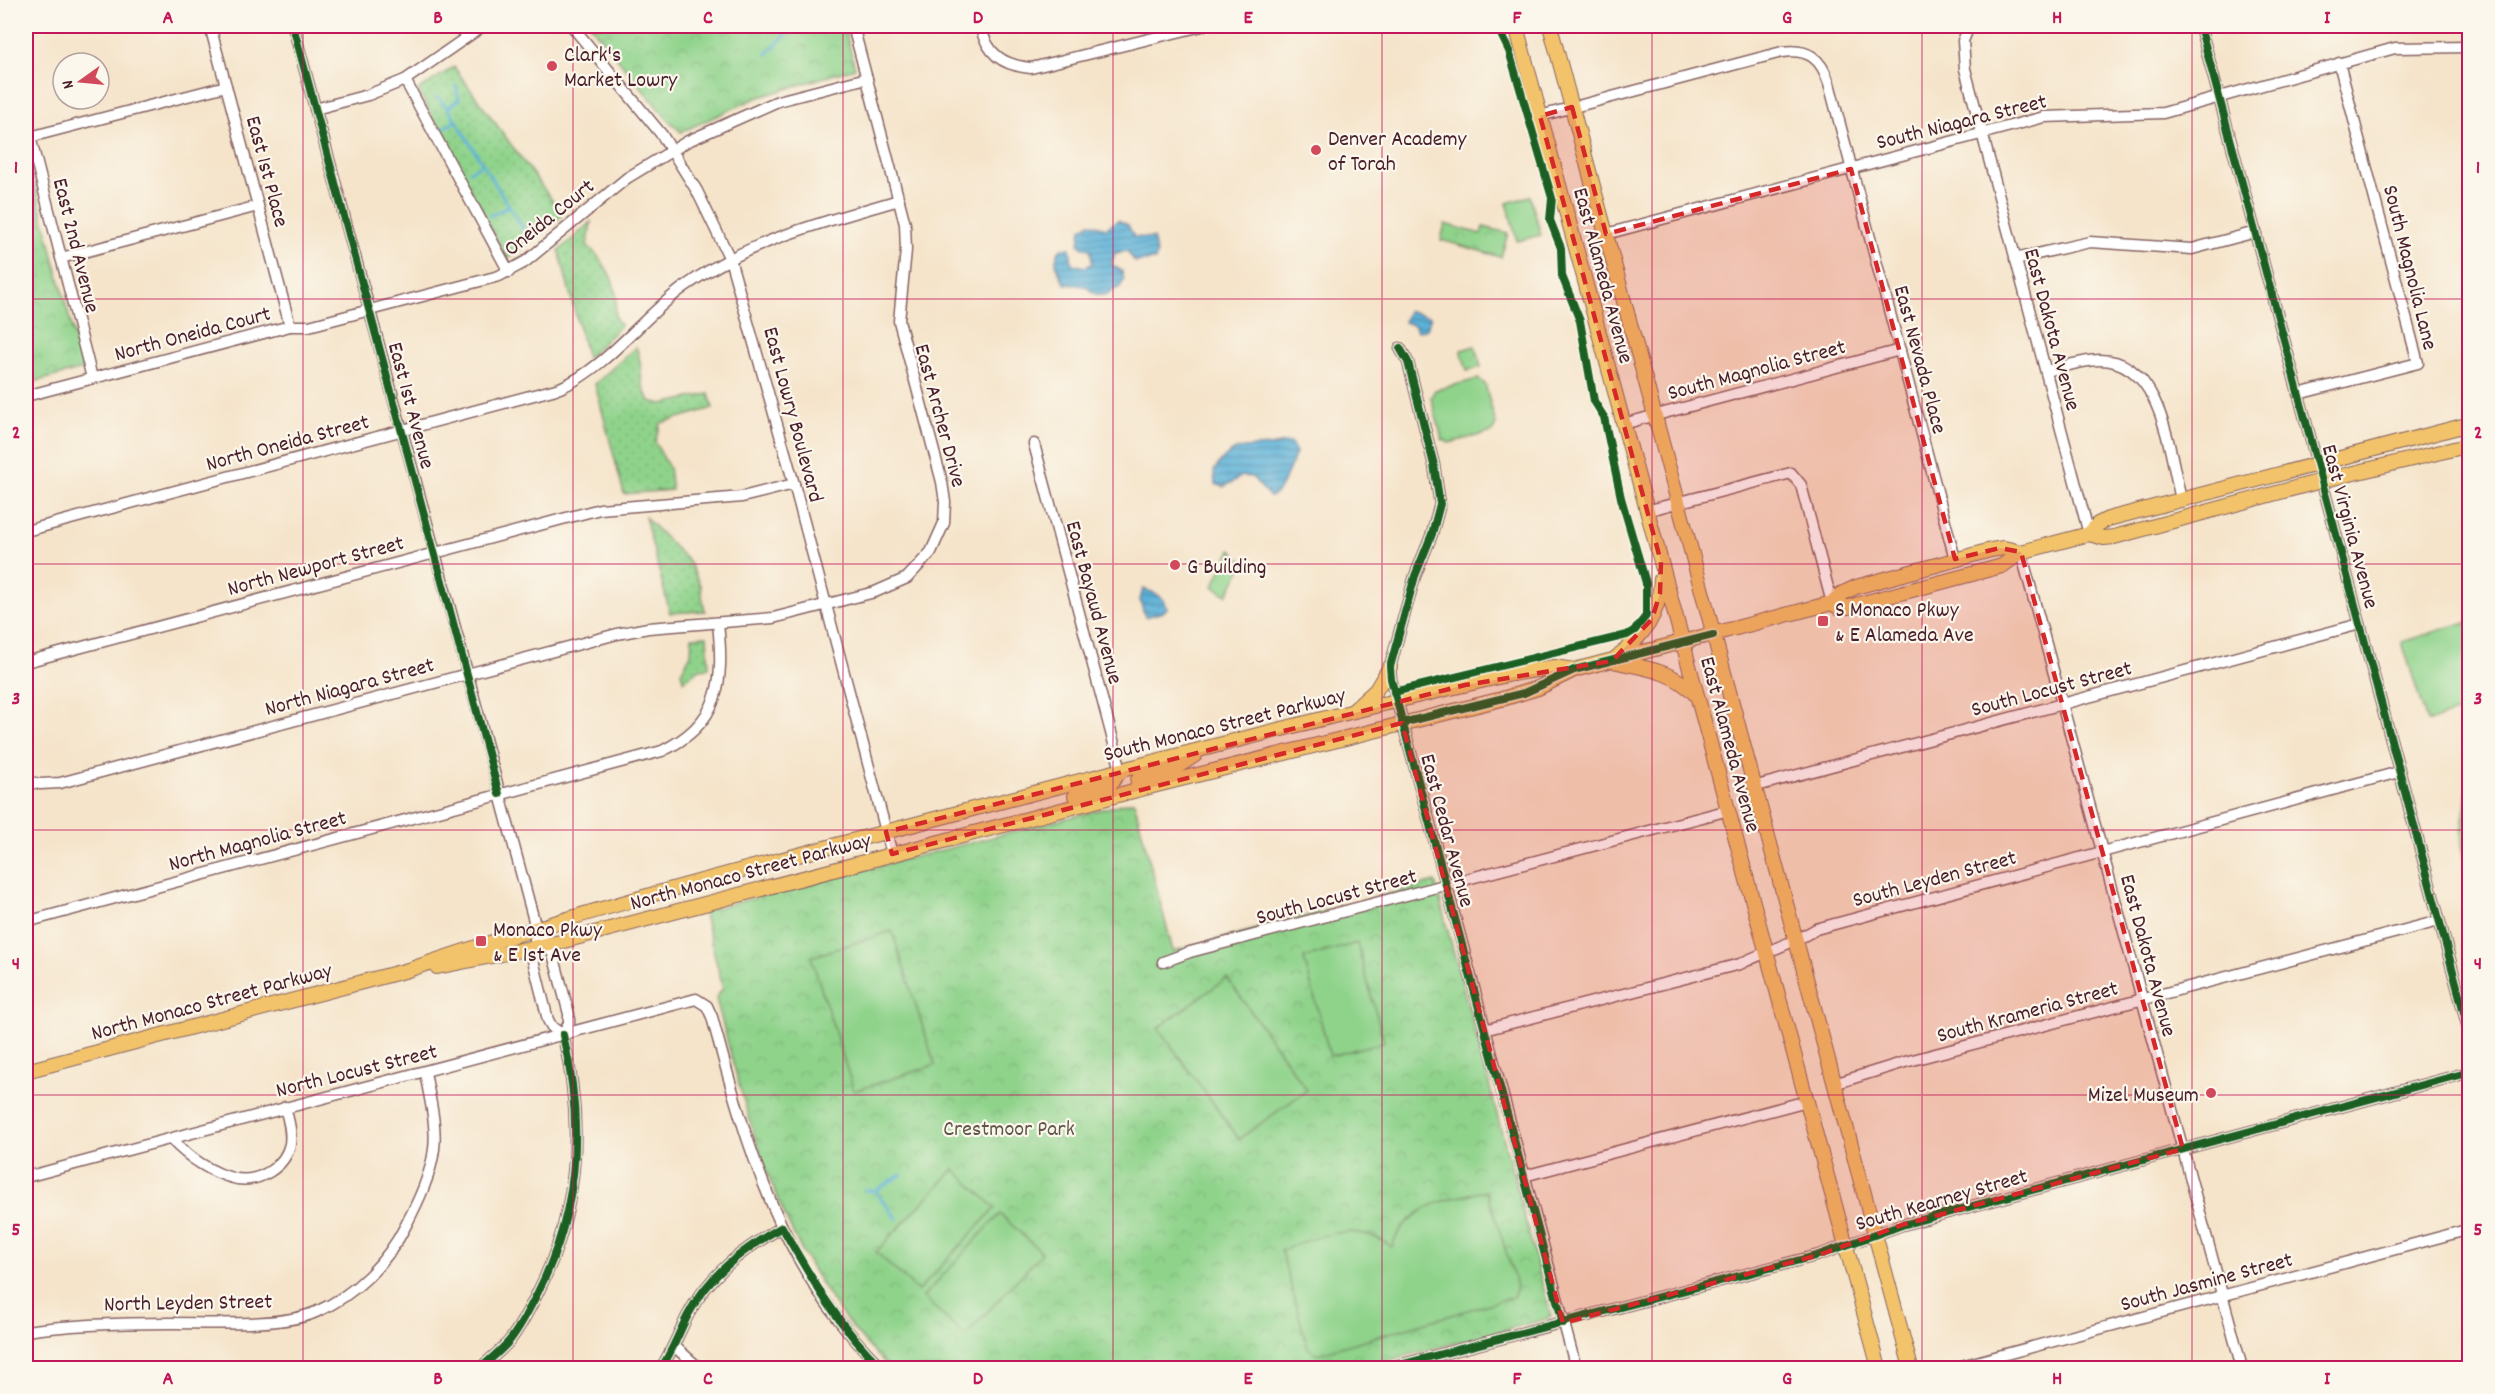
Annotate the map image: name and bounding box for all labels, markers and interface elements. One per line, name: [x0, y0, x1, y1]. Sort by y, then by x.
text: A: [163, 5, 174, 33]
text: B: [433, 5, 443, 33]
text: C: [703, 5, 713, 33]
text: D: [973, 5, 984, 33]
text: E: [1243, 5, 1253, 33]
text: F: [1513, 5, 1523, 33]
text: G: [1782, 5, 1792, 33]
text: H: [2052, 5, 2062, 33]
text: I: [2324, 5, 2331, 33]
place label: Clark's Market Lowry: [564, 41, 678, 97]
north arrow: [51, 51, 111, 111]
marker: Clark's Market Lowry: [545, 59, 559, 73]
text: N: [57, 77, 81, 91]
street label: South Niagara Street: [1874, 87, 2050, 160]
street label: East 1st Place: [236, 113, 295, 231]
place label: Denver Academy of Torah: [1328, 125, 1468, 181]
marker: Denver Academy of Torah: [1309, 143, 1323, 157]
text: 1: [14, 155, 18, 183]
text: 1: [2476, 155, 2480, 183]
street label: Oneida Court: [498, 173, 602, 265]
street label: East 2nd Avenue: [43, 175, 106, 317]
street label: South Magnolia Lane: [2373, 182, 2444, 353]
street label: East Alameda Avenue: [1563, 185, 1640, 367]
street label: East Dakota Avenue: [2014, 245, 2087, 415]
street label: East Nevada Place: [1884, 282, 1953, 438]
street label: North Oneida Court: [111, 300, 275, 371]
street label: East Lowry Boulevard: [753, 324, 830, 506]
street label: South Magnolia Street: [1664, 333, 1849, 410]
street label: East 1st Avenue: [378, 339, 441, 473]
street label: East Archer Drive: [905, 341, 973, 491]
street label: North Oneida Street: [203, 408, 373, 481]
text: 2: [12, 420, 20, 448]
text: 2: [2474, 420, 2482, 448]
street label: East Virginia Avenue: [2312, 441, 2385, 612]
street label: East Bayaud Avenue: [1056, 518, 1129, 688]
street label: North Newport Street: [224, 529, 408, 606]
place label: G Building: [1187, 553, 1266, 584]
marker: G Building: [1168, 558, 1182, 572]
place label: S Monaco Pkwy & E Alameda Ave: [1835, 596, 1974, 652]
marker: S Monaco Pkwy & E Alameda Ave: [1816, 614, 1830, 628]
street label: North Niagara Street: [262, 651, 438, 726]
street label: East Alameda Avenue: [1690, 654, 1767, 836]
street label: South Locust Street: [1968, 654, 2136, 727]
street label: South Monaco Street Parkway: [1101, 681, 1350, 771]
text: 3: [12, 686, 20, 714]
text: 3: [2474, 686, 2482, 714]
street label: East Cedar Avenue: [1410, 751, 1481, 911]
street label: North Magnolia Street: [166, 804, 350, 881]
street label: North Monaco Street Parkway: [627, 826, 876, 920]
street label: South Leyden Street: [1850, 844, 2020, 917]
street label: South Locust Street: [1253, 862, 1421, 935]
street label: East Dakota Avenue: [2110, 871, 2183, 1041]
place label: Monaco Pkwy & E 1st Ave: [493, 916, 603, 972]
marker: Monaco Pkwy & E 1st Ave: [474, 934, 488, 948]
text: 4: [12, 951, 20, 979]
text: 4: [2474, 951, 2482, 979]
street label: North Monaco Street Parkway: [88, 956, 337, 1050]
street label: South Krameria Street: [1934, 974, 2122, 1053]
street label: North Locust Street: [273, 1037, 441, 1107]
place label: Mizel Museum: [2088, 1081, 2199, 1112]
marker: Mizel Museum: [2204, 1086, 2218, 1100]
park label: Crestmoor Park: [943, 1115, 1075, 1146]
street label: South Kearney Street: [1852, 1162, 2032, 1241]
text: 5: [11, 1217, 21, 1245]
text: 5: [2473, 1217, 2483, 1245]
street label: South Jasmine Street: [2117, 1245, 2297, 1321]
street label: North Leyden Street: [104, 1288, 272, 1321]
text: A: [163, 1366, 174, 1394]
text: B: [433, 1366, 443, 1394]
text: C: [703, 1366, 713, 1394]
text: D: [973, 1366, 984, 1394]
text: E: [1243, 1366, 1253, 1394]
text: F: [1513, 1366, 1523, 1394]
text: G: [1782, 1366, 1792, 1394]
text: H: [2052, 1366, 2062, 1394]
text: I: [2324, 1366, 2331, 1394]

